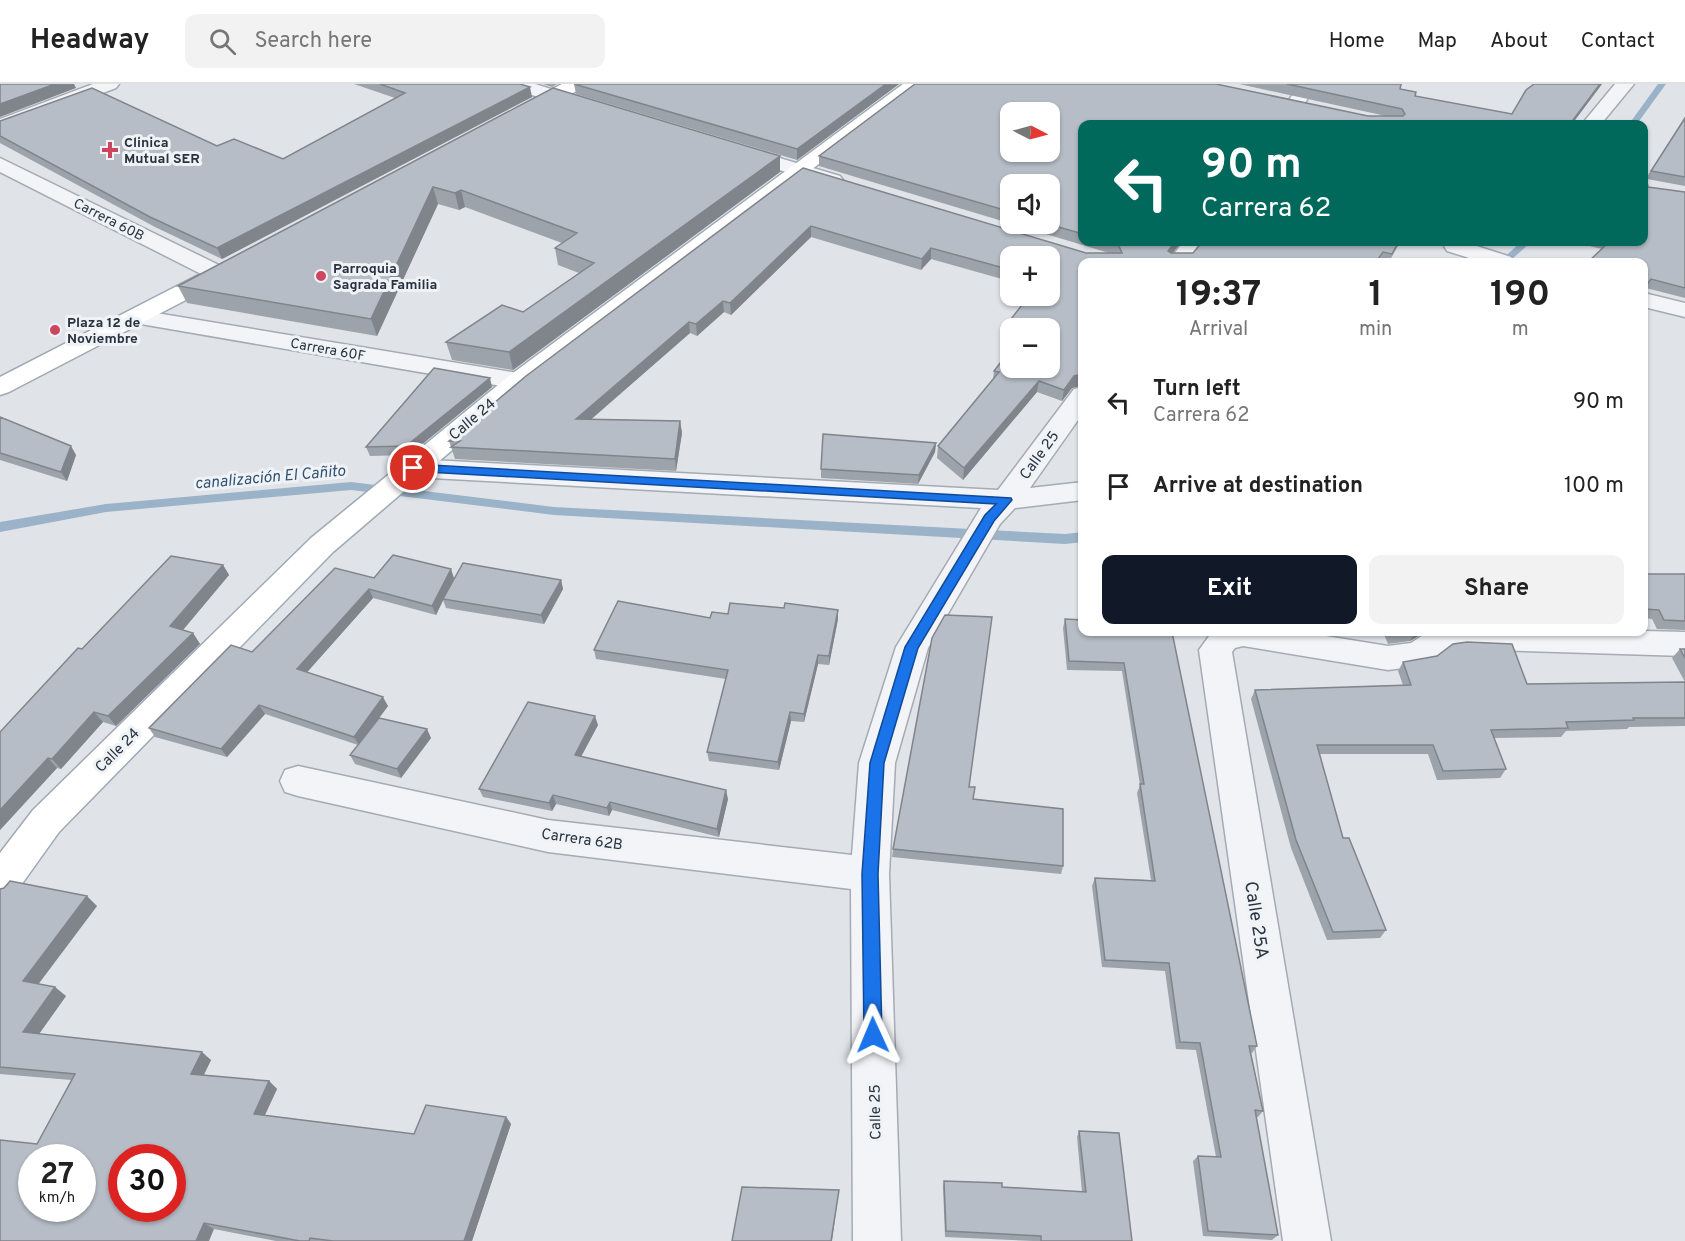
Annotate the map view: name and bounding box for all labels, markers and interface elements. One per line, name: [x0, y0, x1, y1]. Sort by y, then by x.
search box: [185, 14, 605, 68]
text: Headway: [30, 23, 149, 59]
icon: search: [206, 25, 239, 58]
text: Search here: [254, 28, 372, 55]
text: Home: [1329, 28, 1385, 55]
text: Map: [1418, 28, 1457, 55]
text: About: [1490, 28, 1548, 55]
text: Contact: [1581, 28, 1655, 55]
north arrow: [1000, 102, 1060, 162]
map controls: [1000, 102, 1060, 378]
place label: Clinica Mutual SER: [124, 135, 200, 168]
text: 90 m: [1201, 140, 1302, 193]
marker: Clinica Mutual SER: [101, 141, 119, 159]
icon: left: [1102, 144, 1180, 222]
button: sound: [1000, 174, 1060, 234]
text: Carrera 62: [1201, 192, 1331, 226]
street label: Carrera 60B: [70, 195, 147, 245]
button: +: [1000, 246, 1060, 306]
place label: Parroquia Sagrada Familia: [333, 261, 437, 294]
marker: Parroquia Sagrada Familia: [314, 269, 328, 283]
text: 19:37: [1176, 273, 1261, 319]
text: 1: [1368, 273, 1383, 319]
text: 190: [1490, 273, 1550, 319]
place label: Plaza 12 de Noviembre: [67, 315, 140, 348]
text: Arrival: [1189, 317, 1248, 343]
text: min: [1359, 317, 1392, 343]
text: m: [1512, 317, 1529, 343]
button: −: [1000, 318, 1060, 378]
marker: Plaza 12 de Noviembre: [48, 323, 62, 337]
street label: Carrera 60F: [289, 336, 367, 365]
text: Turn left: [1153, 376, 1241, 403]
icon: left: [1102, 386, 1135, 419]
text: 90 m: [1573, 389, 1624, 416]
street label: Calle 24: [446, 395, 500, 445]
text: Carrera 62: [1153, 403, 1249, 429]
street label: Calle 25: [1016, 428, 1064, 484]
pin: [387, 442, 438, 493]
icon: arrive: [396, 451, 429, 484]
water label: canalización El Cañito: [194, 461, 347, 495]
icon: arrive: [1102, 470, 1135, 503]
text: Arrive at destination: [1153, 473, 1363, 500]
text: 100 m: [1564, 473, 1624, 500]
button: Exit: [1102, 555, 1357, 624]
button: Share: [1369, 555, 1624, 624]
street label: Calle 24: [92, 725, 144, 777]
street label: Carrera 62B: [540, 825, 624, 856]
street label: Calle 25A: [1238, 880, 1273, 961]
position arrow: [841, 1003, 905, 1067]
street label: Calle 25: [867, 1084, 886, 1140]
speed limit sign: 30: [108, 1144, 186, 1222]
text: 27: [40, 1157, 74, 1194]
text: km/h: [39, 1189, 75, 1208]

